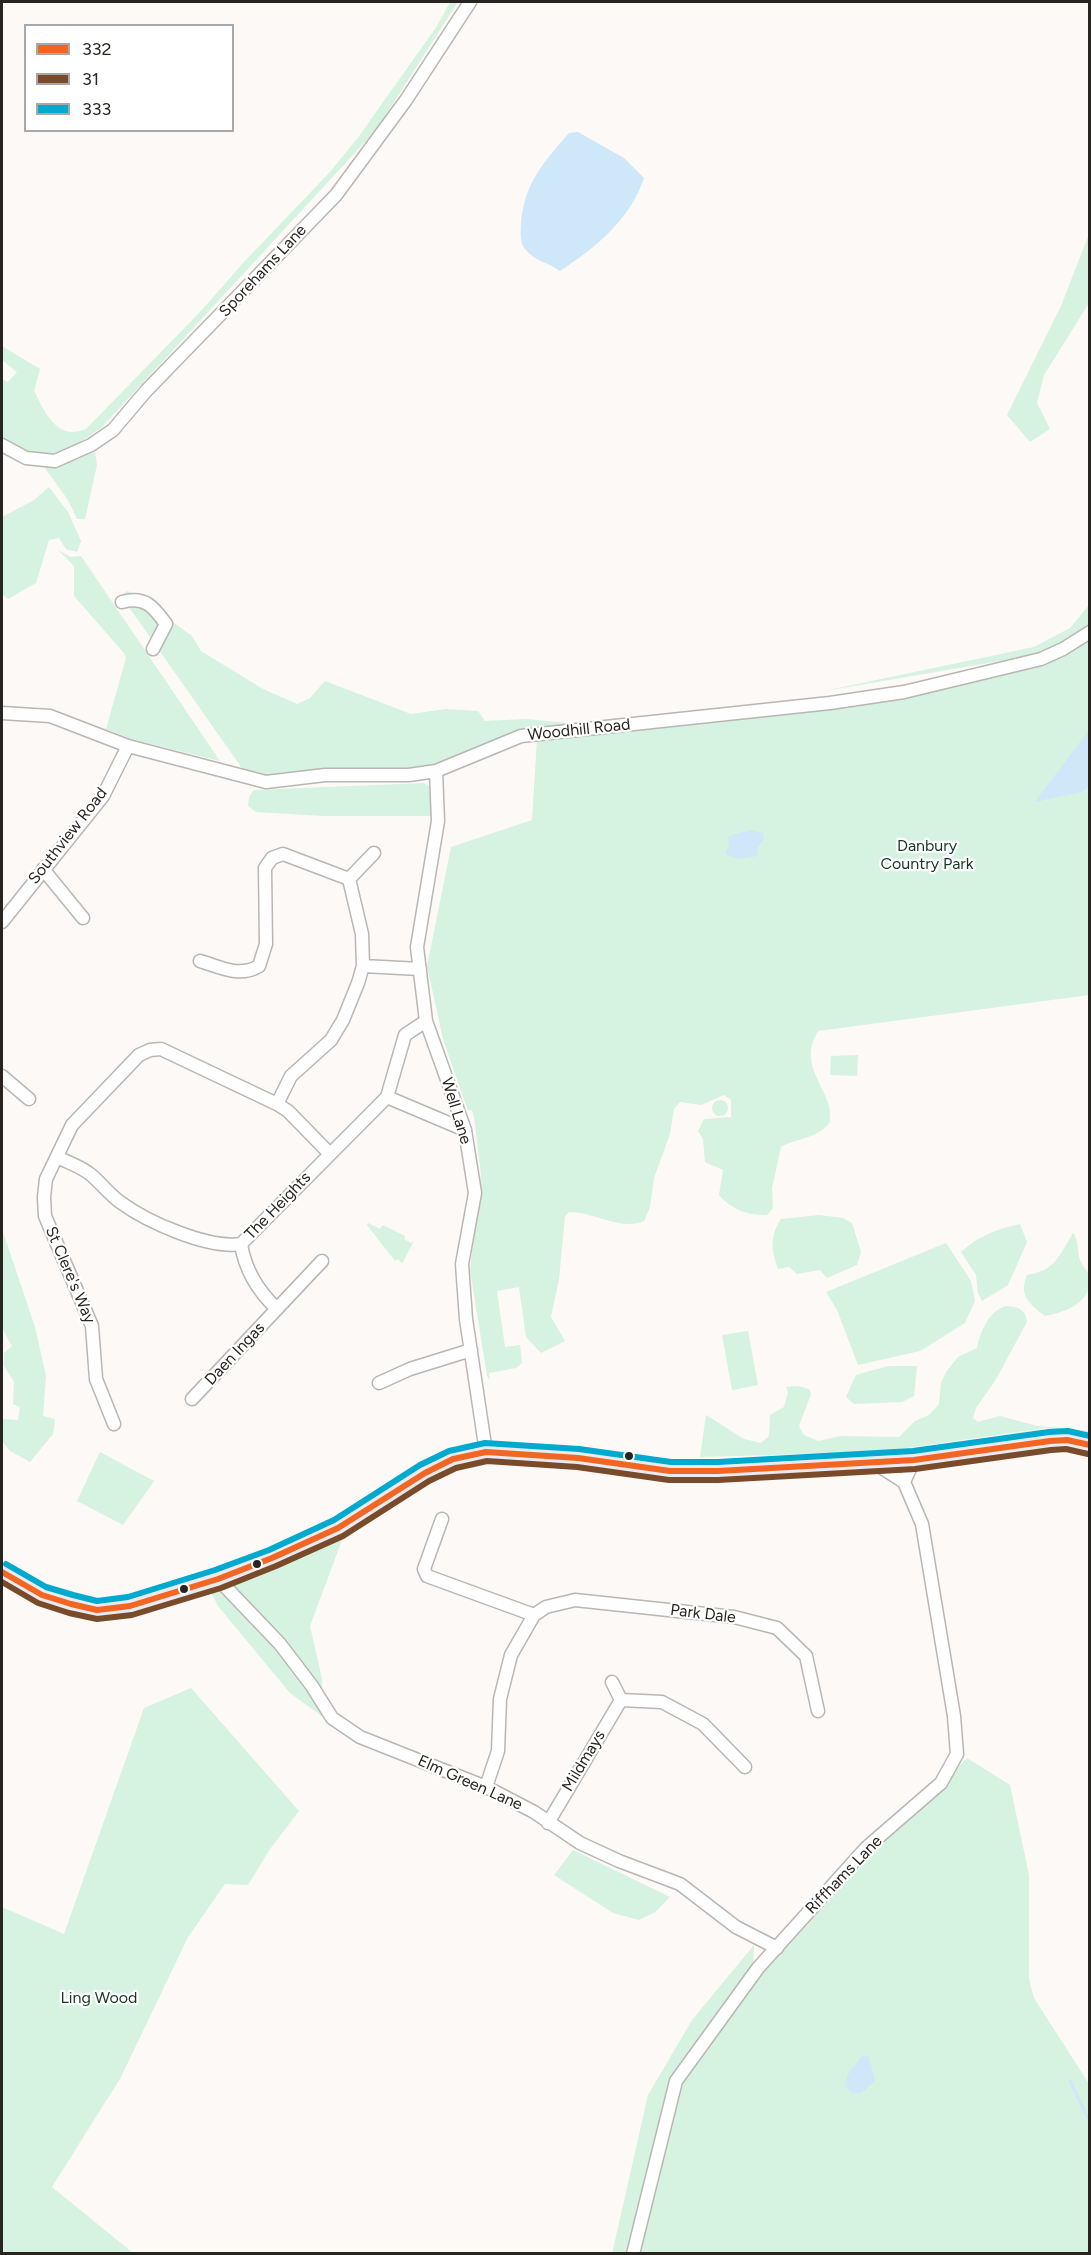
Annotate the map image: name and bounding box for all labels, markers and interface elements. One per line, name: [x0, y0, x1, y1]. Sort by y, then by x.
legend: [24, 24, 234, 132]
text: 332: [82, 38, 112, 60]
text: 31: [82, 68, 99, 90]
text: 333: [82, 98, 111, 120]
street label: Sporehams Lane: [215, 221, 311, 321]
street label: Woodhill Road: [527, 715, 631, 745]
street label: Southview Road: [24, 784, 112, 888]
park label: Danbury Country Park: [881, 836, 973, 874]
street label: Well Lane: [437, 1075, 475, 1147]
street label: The Heights: [241, 1168, 315, 1244]
street label: St Clere's Way: [41, 1224, 99, 1326]
street label: Daen Ingas: [201, 1319, 269, 1389]
unlabelled marker: [623, 1450, 635, 1462]
unlabelled marker: [251, 1558, 263, 1570]
unlabelled marker: [178, 1583, 190, 1595]
street label: Park Dale: [669, 1600, 737, 1628]
street label: Mildmays: [558, 1727, 610, 1795]
street label: Elm Green Lane: [415, 1751, 525, 1815]
street label: Riffhams Lane: [802, 1832, 886, 1918]
park label: Ling Wood: [61, 1988, 137, 2008]

